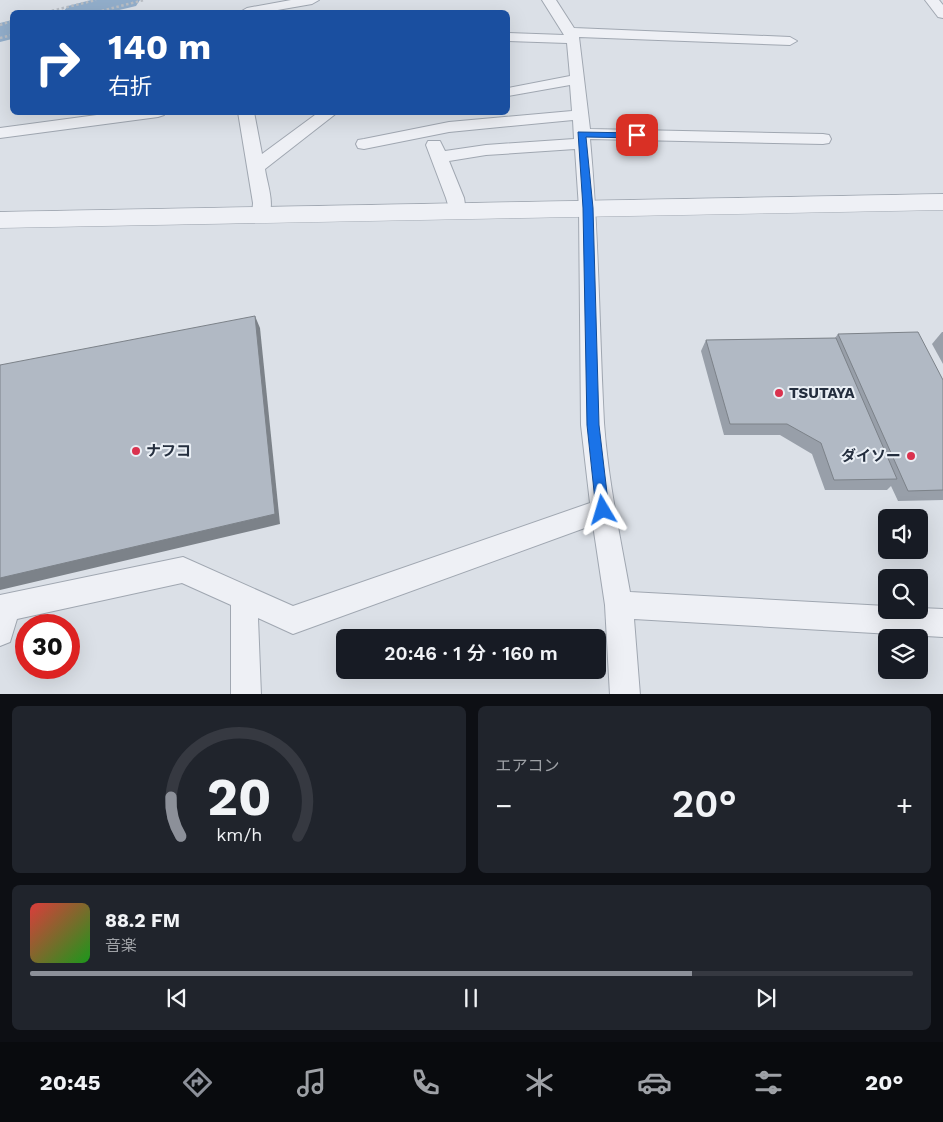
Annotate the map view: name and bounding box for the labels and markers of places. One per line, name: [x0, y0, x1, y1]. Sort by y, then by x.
pin: [616, 114, 658, 156]
place label: TSUTAYA: [789, 384, 855, 402]
marker: TSUTAYA: [773, 387, 785, 399]
place label: ナフコ: [146, 442, 191, 460]
marker: ナフコ: [130, 445, 142, 457]
place label: ダイソー: [841, 447, 901, 465]
marker: ダイソー: [905, 450, 917, 462]

